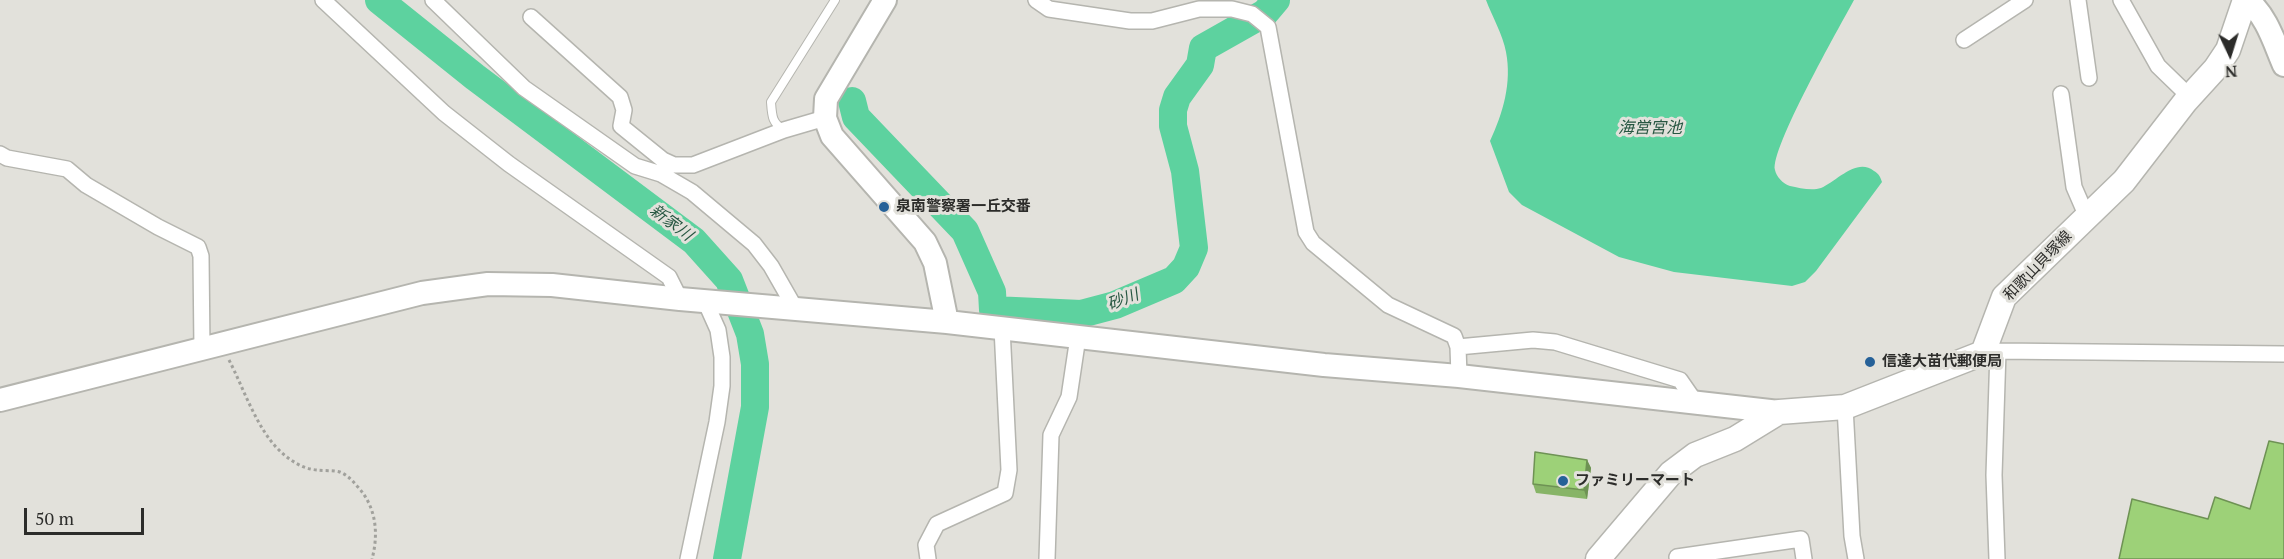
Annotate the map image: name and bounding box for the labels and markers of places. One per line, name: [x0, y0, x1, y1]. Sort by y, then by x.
place label: 泉南警察署一丘交番: [896, 198, 1031, 216]
marker: 泉南警察署一丘交番: [877, 200, 891, 214]
place label: 信達大苗代郵便局: [1882, 353, 2002, 371]
marker: 信達大苗代郵便局: [1863, 355, 1877, 369]
place label: ファミリーマート: [1575, 472, 1695, 490]
marker: ファミリーマート: [1556, 474, 1570, 488]

